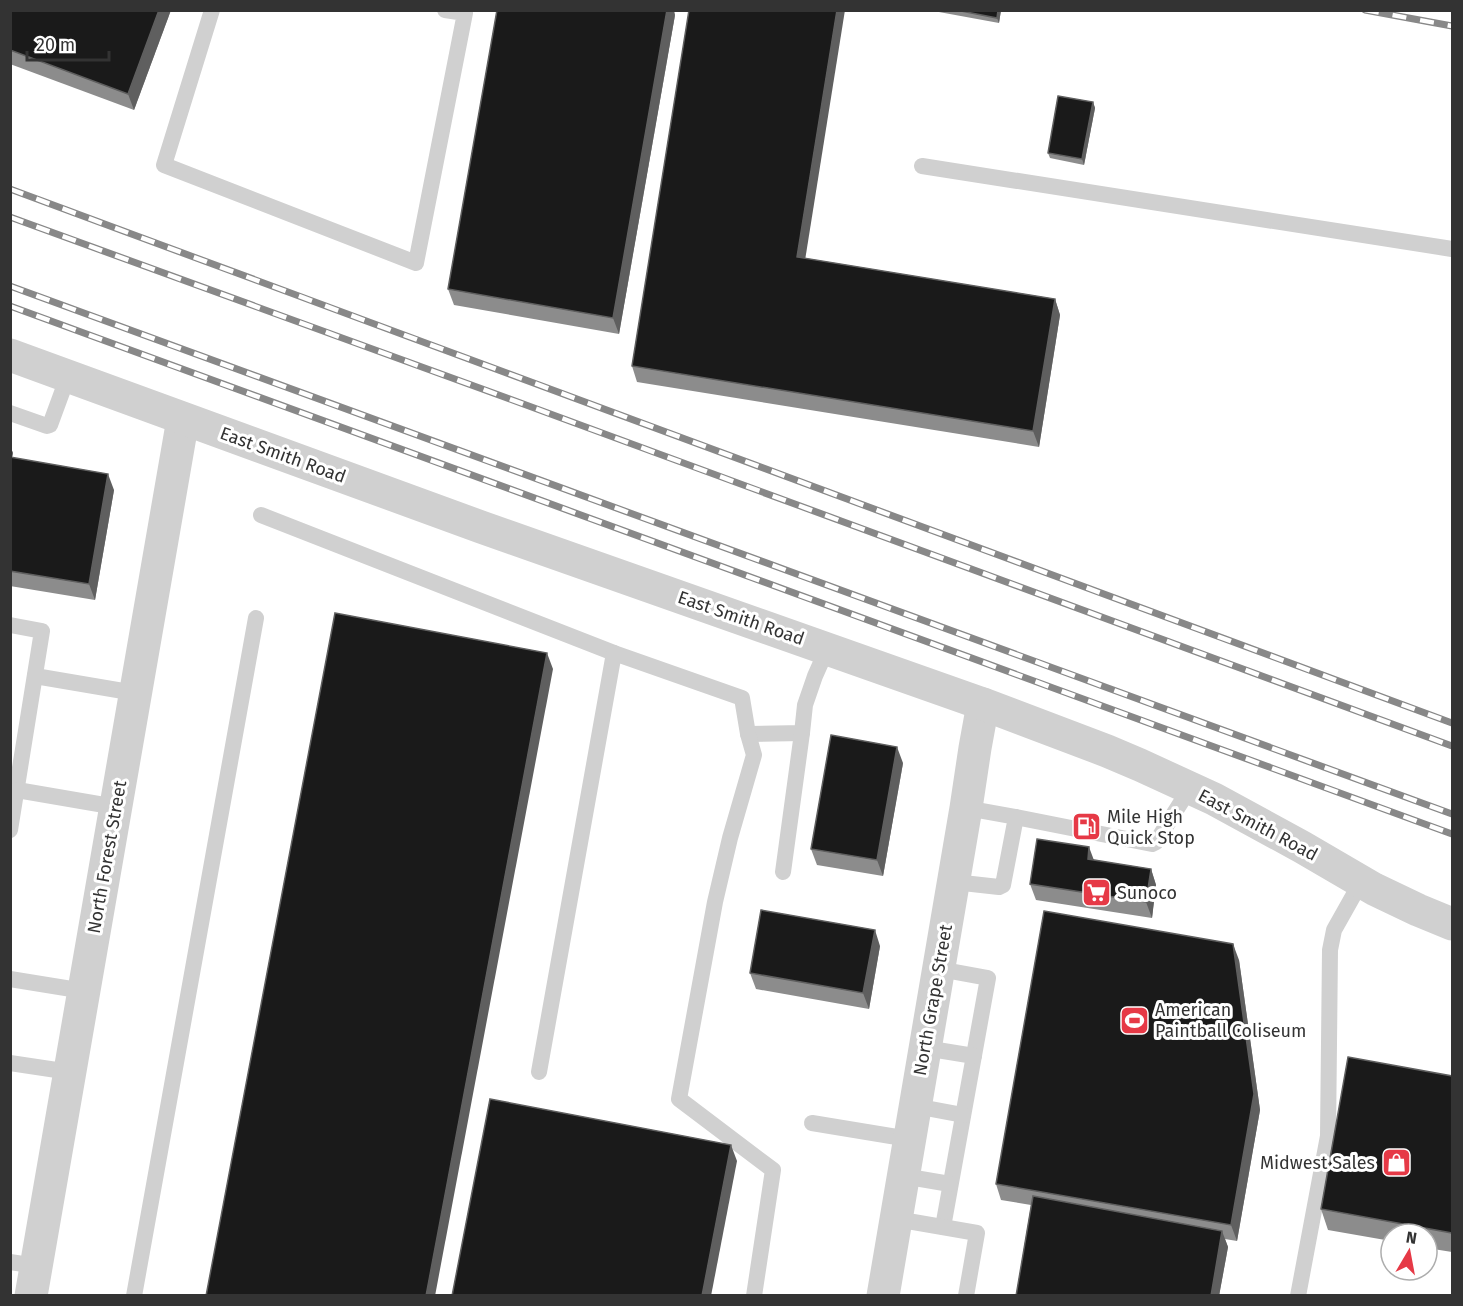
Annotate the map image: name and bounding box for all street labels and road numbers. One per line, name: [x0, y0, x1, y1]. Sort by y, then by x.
street label: East Smith Road: [217, 422, 349, 488]
street label: East Smith Road: [675, 586, 807, 650]
street label: North Forest Street: [83, 778, 131, 935]
street label: East Smith Road: [1194, 784, 1322, 866]
street label: North Grape Street: [909, 922, 957, 1077]

